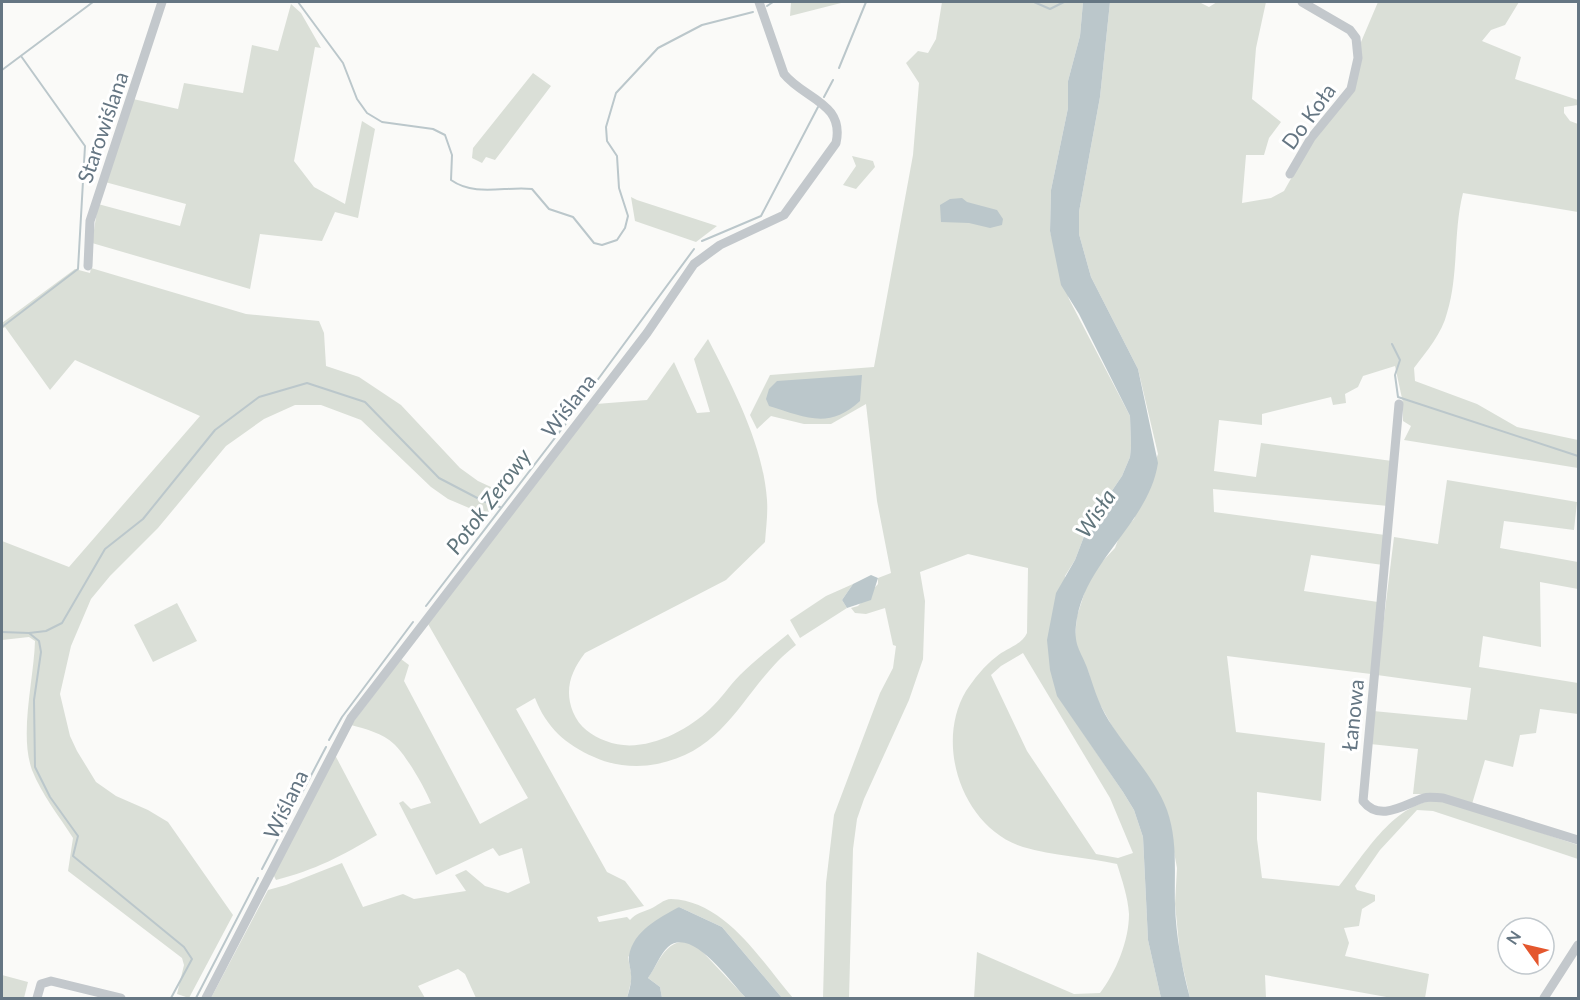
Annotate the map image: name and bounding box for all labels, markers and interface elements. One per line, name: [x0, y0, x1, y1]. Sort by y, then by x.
street label: Starowiślana: [71, 68, 133, 186]
street label: Do Koła: [1276, 78, 1340, 154]
street label: Wiślana: [536, 368, 600, 442]
water label: Potok Zerowy: [440, 443, 537, 559]
water label: Wisła: [1069, 484, 1121, 542]
street label: Łanowa: [1336, 678, 1368, 752]
street label: Wiślana: [258, 766, 312, 842]
north arrow: [1496, 916, 1556, 976]
text: N: [1502, 927, 1524, 948]

